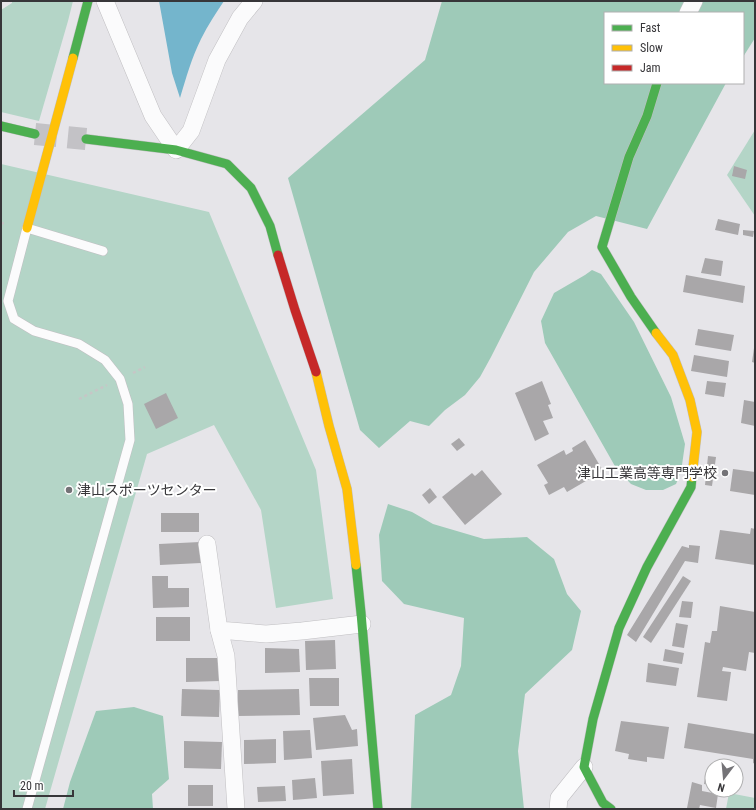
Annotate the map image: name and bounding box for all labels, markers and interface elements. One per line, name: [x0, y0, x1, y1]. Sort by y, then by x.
legend: [604, 12, 744, 84]
text: Fast: [640, 21, 661, 35]
text: Slow: [640, 41, 663, 55]
text: Jam: [640, 61, 661, 75]
place label: 津山工業高等専門学校: [577, 465, 717, 481]
marker: 津山工業高等専門学校: [720, 468, 730, 478]
place label: 津山スポーツセンター: [77, 482, 217, 498]
marker: 津山スポーツセンター: [64, 485, 74, 495]
north arrow: [704, 758, 744, 798]
scale bar: [14, 772, 73, 798]
text: 20 m: [20, 779, 44, 793]
text: N: [716, 780, 726, 794]

